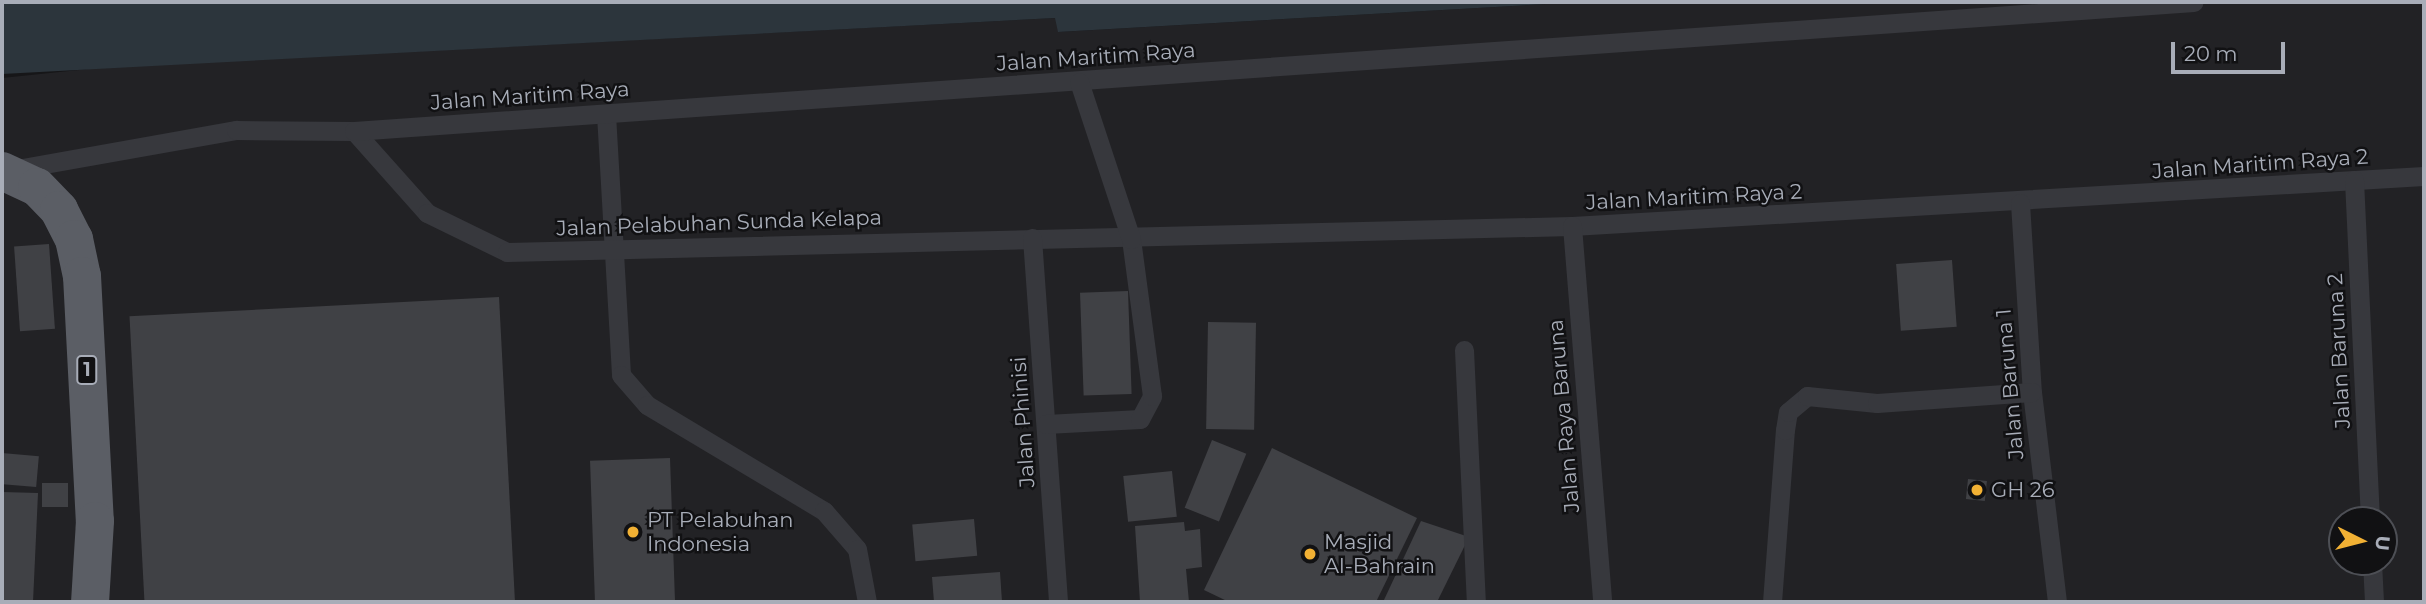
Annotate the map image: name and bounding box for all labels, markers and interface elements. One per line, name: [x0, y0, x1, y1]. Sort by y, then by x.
scale bar: [2174, 28, 2288, 72]
street label: Jalan Maritim Raya: [996, 37, 1196, 77]
text: 20 m: [2184, 41, 2238, 66]
street label: Jalan Maritim Raya: [430, 76, 630, 116]
street label: Jalan Maritim Raya 2: [2151, 144, 2369, 184]
street label: Jalan Maritim Raya 2: [1585, 179, 1803, 215]
street label: Jalan Pelabuhan Sunda Kelapa: [556, 205, 882, 241]
street label: Jalan Baruna 2: [2322, 273, 2356, 429]
street label: Jalan Baruna 1: [1991, 308, 2029, 460]
street label: Jalan Raya Baruna: [1543, 318, 1585, 514]
road number: 1: [75, 354, 99, 386]
street label: Jalan Phinisi: [1006, 356, 1040, 488]
place label: GH 26: [1991, 477, 2054, 503]
marker: GH 26: [1969, 482, 1985, 498]
north arrow: [2328, 506, 2398, 576]
place label: PT Pelabuhan Indonesia: [647, 507, 793, 557]
marker: PT Pelabuhan Indonesia: [625, 524, 641, 540]
place label: Masjid Al-Bahrain: [1324, 529, 1435, 579]
text: U: [2370, 534, 2395, 552]
marker: Masjid Al-Bahrain: [1302, 546, 1318, 562]

